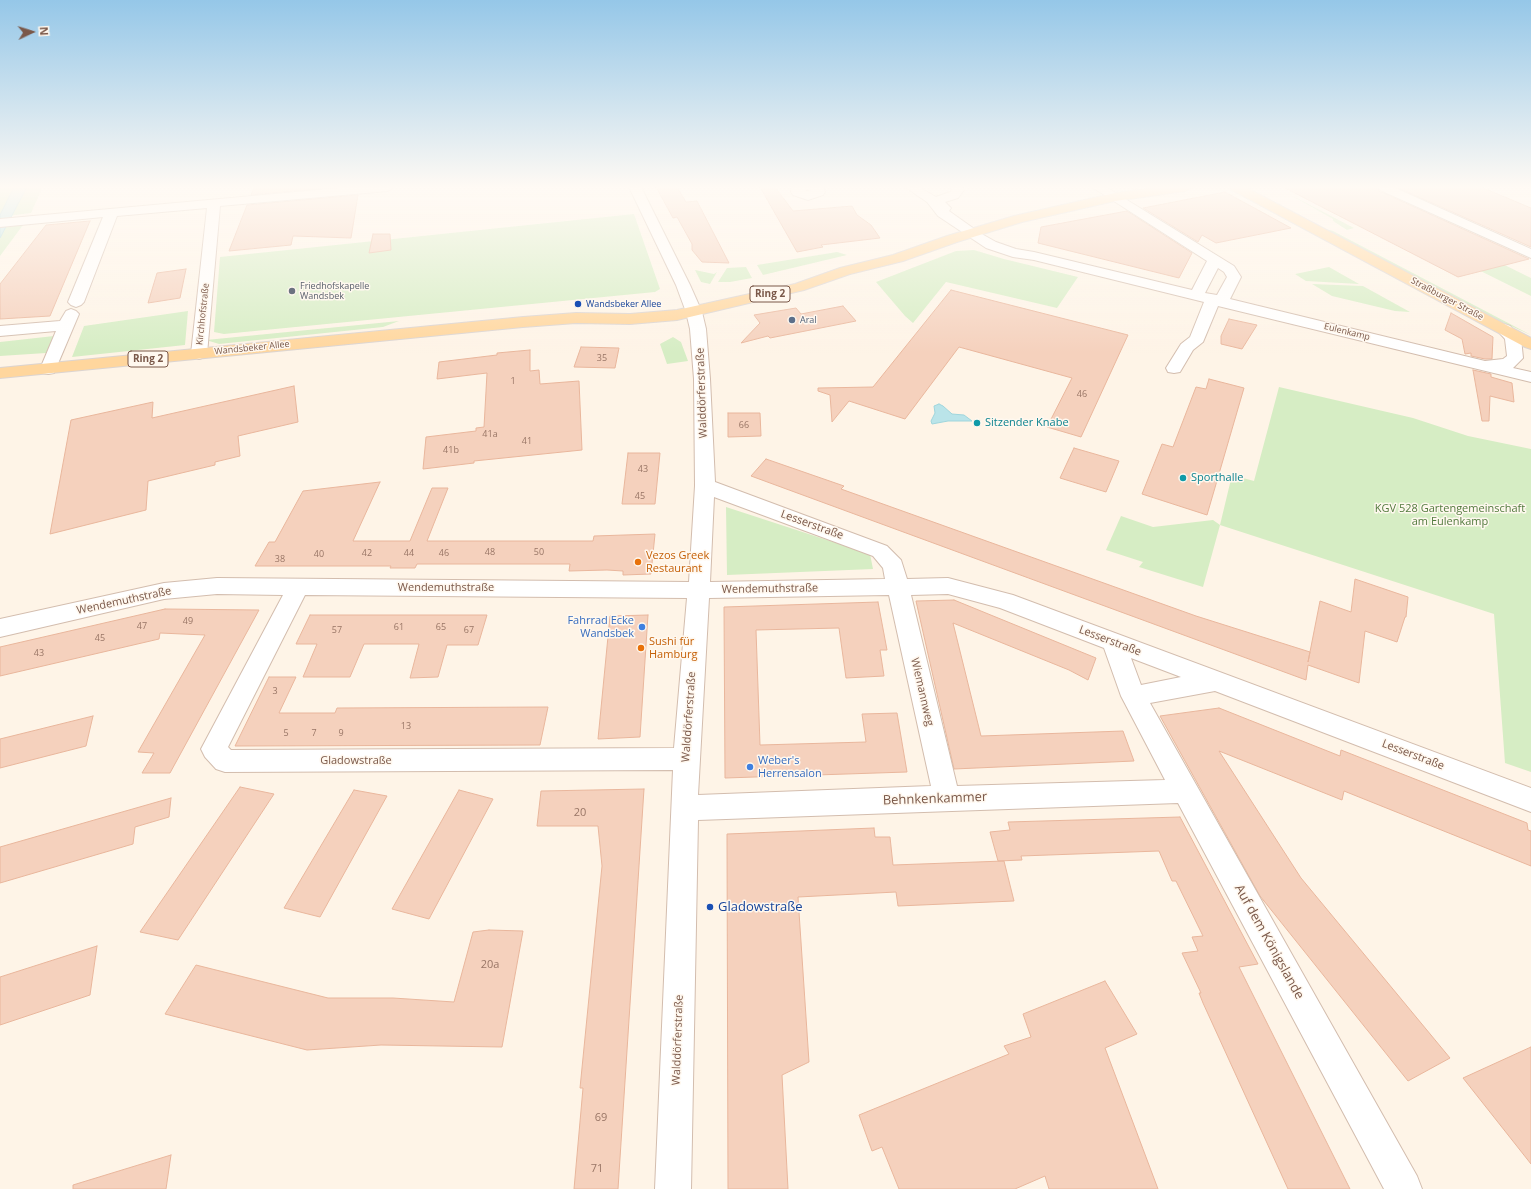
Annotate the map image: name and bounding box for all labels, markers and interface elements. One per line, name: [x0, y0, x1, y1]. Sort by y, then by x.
north arrow: [12, 12, 52, 52]
text: N: [37, 26, 52, 36]
street label: Straßburger Straße: [1409, 275, 1485, 323]
place label: Friedhofskapelle Wandsbek: [300, 281, 369, 302]
street label: Kirchhofstraße: [194, 283, 212, 345]
marker: Friedhofskapelle Wandsbek: [287, 286, 297, 296]
road number: Ring 2: [750, 286, 790, 302]
marker: Wandsbeker Allee: [573, 299, 583, 309]
place label: Wandsbeker Allee: [586, 299, 661, 309]
marker: Aral: [787, 315, 797, 325]
place label: Aral: [800, 315, 817, 325]
street label: Eulenkamp: [1323, 321, 1371, 343]
street label: Wandsbeker Allee: [214, 339, 290, 357]
street label: Walddörferstraße: [694, 347, 710, 439]
road number: Ring 2: [128, 351, 168, 367]
house number: 35: [597, 353, 607, 363]
house number: 1: [510, 376, 516, 386]
house number: 46: [1077, 389, 1087, 399]
place label: Sitzender Knabe: [985, 416, 1069, 430]
marker: Sitzender Knabe: [972, 418, 982, 428]
house number: 66: [739, 420, 749, 430]
house number: 41a: [482, 429, 498, 439]
house number: 41: [522, 436, 532, 446]
house number: 41b: [443, 445, 459, 455]
house number: 43: [638, 464, 648, 474]
place label: Sporthalle: [1191, 471, 1243, 485]
marker: Sporthalle: [1178, 473, 1188, 483]
house number: 45: [635, 491, 645, 501]
park label: KGV 528 Gartengemeinschaft am Eulenkamp: [1375, 502, 1525, 528]
street label: Lesserstraße: [779, 508, 845, 542]
house number: 48: [485, 547, 495, 557]
house number: 50: [534, 547, 544, 557]
house number: 42: [362, 548, 372, 558]
house number: 44: [404, 548, 414, 558]
house number: 46: [439, 548, 449, 558]
house number: 40: [314, 549, 324, 559]
place label: Vezos Greek Restaurant: [646, 549, 709, 575]
house number: 38: [275, 554, 285, 564]
marker: Vezos Greek Restaurant: [633, 557, 643, 567]
street label: Wendemuthstraße: [398, 581, 494, 595]
street label: Wendemuthstraße: [722, 582, 818, 596]
street label: Wendemuthstraße: [75, 585, 173, 617]
place label: Fahrrad Ecke Wandsbek: [567, 614, 634, 640]
house number: 49: [183, 616, 193, 626]
house number: 47: [137, 621, 147, 631]
house number: 61: [394, 622, 404, 632]
house number: 65: [436, 622, 446, 632]
marker: Fahrrad Ecke Wandsbek: [637, 622, 647, 632]
street label: Lesserstraße: [1077, 623, 1143, 659]
house number: 57: [332, 625, 342, 635]
house number: 67: [464, 625, 474, 635]
house number: 45: [95, 633, 105, 643]
place label: Sushi für Hamburg: [649, 635, 697, 661]
marker: Sushi für Hamburg: [636, 643, 646, 653]
house number: 43: [34, 648, 44, 658]
street label: Wiemannweg: [908, 657, 936, 727]
street label: Walddörferstraße: [679, 671, 699, 763]
house number: 3: [272, 686, 278, 696]
house number: 13: [401, 721, 411, 731]
house number: 5: [283, 728, 289, 738]
house number: 7: [311, 728, 317, 738]
house number: 9: [338, 728, 344, 738]
street label: Lesserstraße: [1380, 737, 1446, 773]
street label: Gladowstraße: [320, 754, 392, 768]
place label: Weber's Herrensalon: [758, 754, 822, 780]
marker: Weber's Herrensalon: [745, 762, 755, 772]
street label: Behnkenkammer: [883, 789, 987, 809]
house number: 20: [574, 806, 586, 820]
street label: Auf dem Königslande: [1231, 882, 1307, 1002]
place label: Gladowstraße: [718, 899, 803, 915]
marker: Gladowstraße: [705, 902, 715, 912]
house number: 20a: [481, 958, 499, 972]
street label: Walddörferstraße: [670, 994, 686, 1086]
house number: 69: [595, 1111, 607, 1125]
house number: 71: [591, 1162, 603, 1176]

